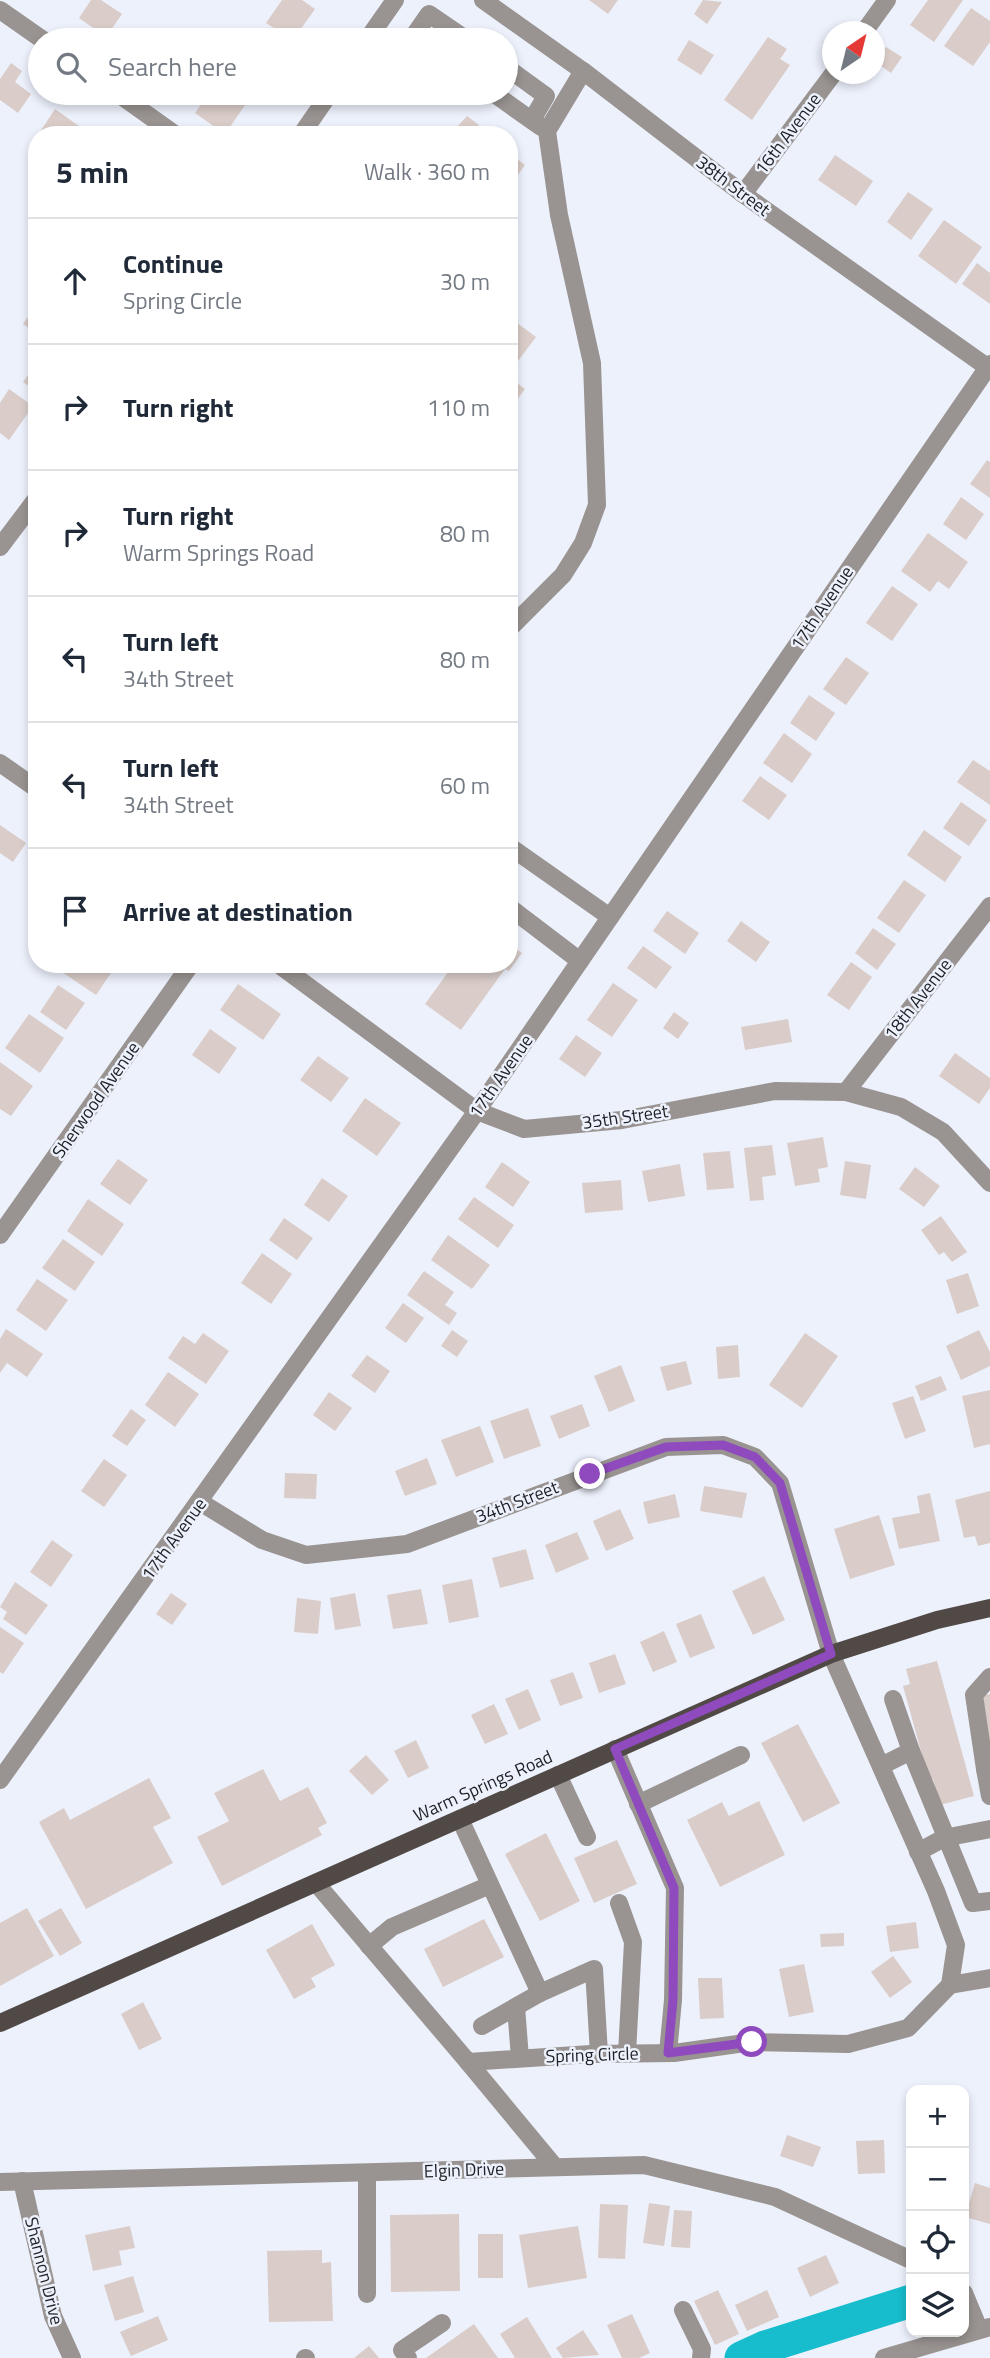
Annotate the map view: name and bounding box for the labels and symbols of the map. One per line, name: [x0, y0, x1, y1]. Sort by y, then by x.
north arrow: [822, 21, 885, 84]
street label: 16th Avenue: [748, 87, 827, 180]
street label: 38th Street: [691, 149, 777, 223]
street label: 17th Avenue: [783, 560, 860, 655]
street label: 18th Avenue: [877, 952, 958, 1045]
street label: 17th Avenue: [462, 1028, 539, 1123]
street label: Sherwood Avenue: [45, 1036, 146, 1164]
street label: 35th Street: [580, 1097, 670, 1136]
route end: [574, 1458, 605, 1489]
street label: 34th Street: [472, 1473, 563, 1530]
street label: 17th Avenue: [134, 1492, 213, 1586]
street label: Warm Springs Road: [409, 1743, 557, 1828]
route start: [736, 2026, 767, 2057]
street label: Spring Circle: [545, 2039, 639, 2070]
street label: Elgin Drive: [423, 2155, 505, 2184]
street label: Shannon Drive: [18, 2214, 71, 2328]

